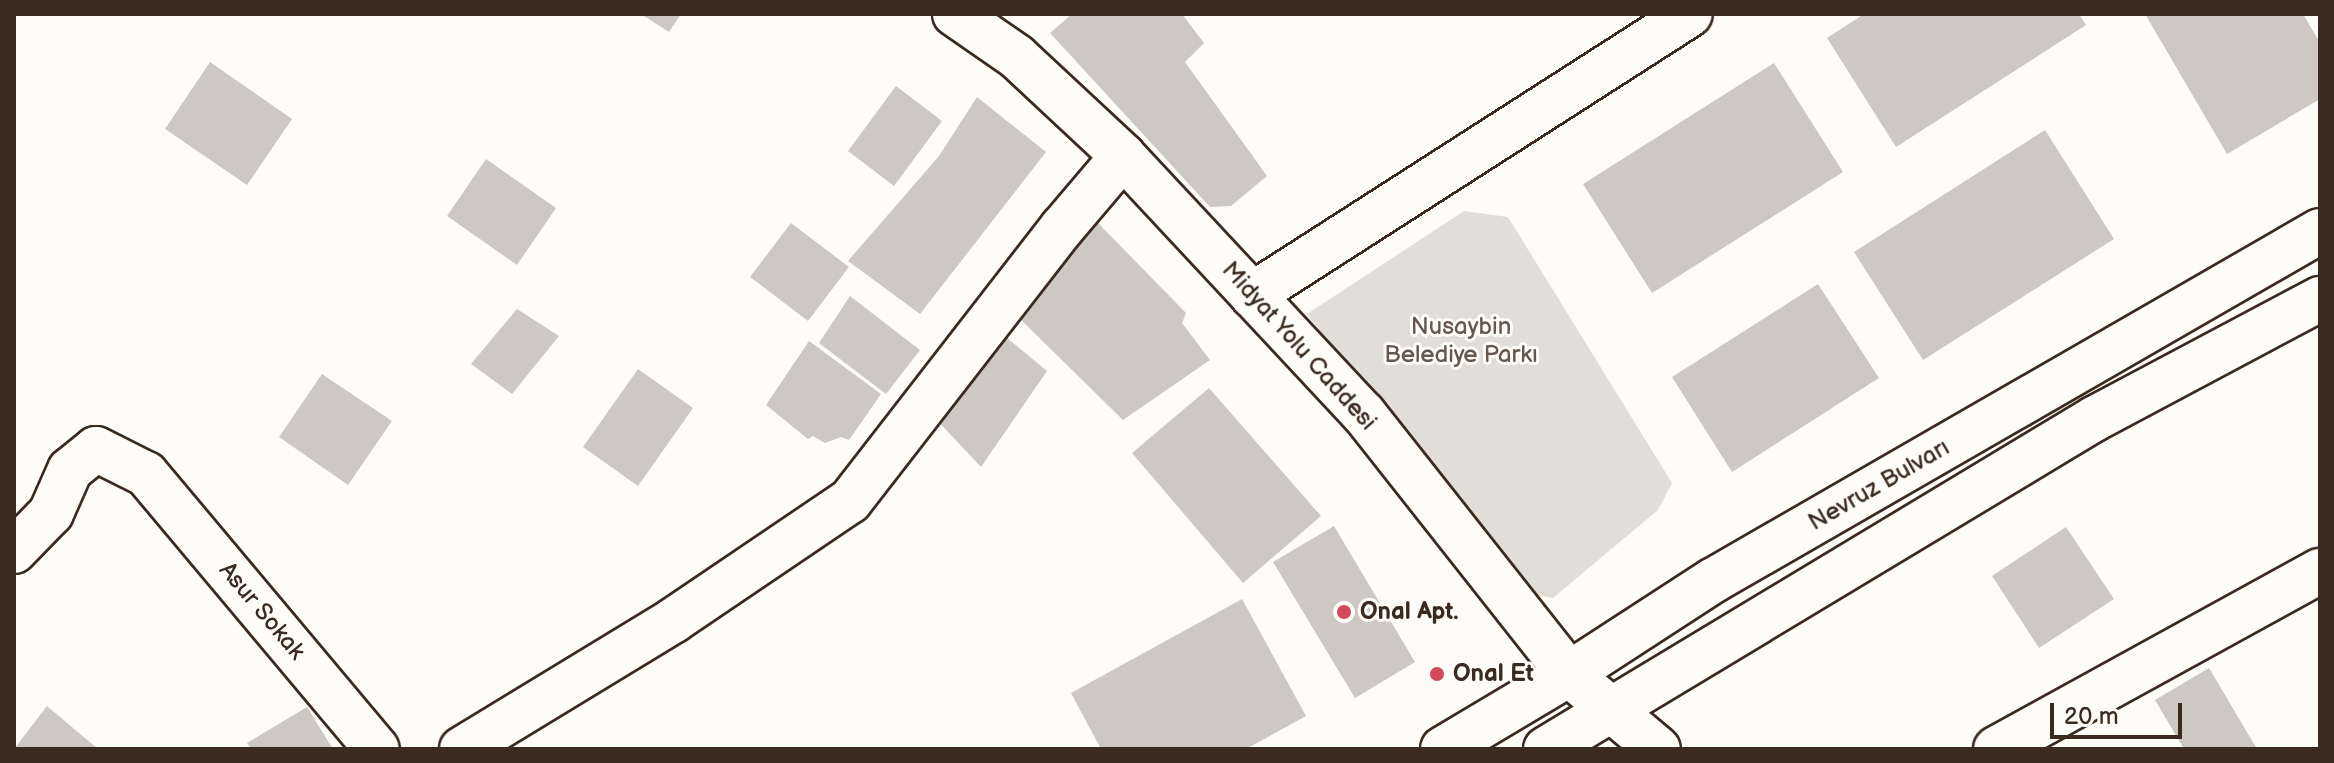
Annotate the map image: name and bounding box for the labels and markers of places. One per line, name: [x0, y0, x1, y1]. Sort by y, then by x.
place label: Onal Apt.: [1360, 598, 1459, 626]
marker: Onal Apt.: [1335, 603, 1353, 621]
place label: Onal Et: [1453, 660, 1534, 688]
marker: Onal Et: [1428, 665, 1446, 683]

